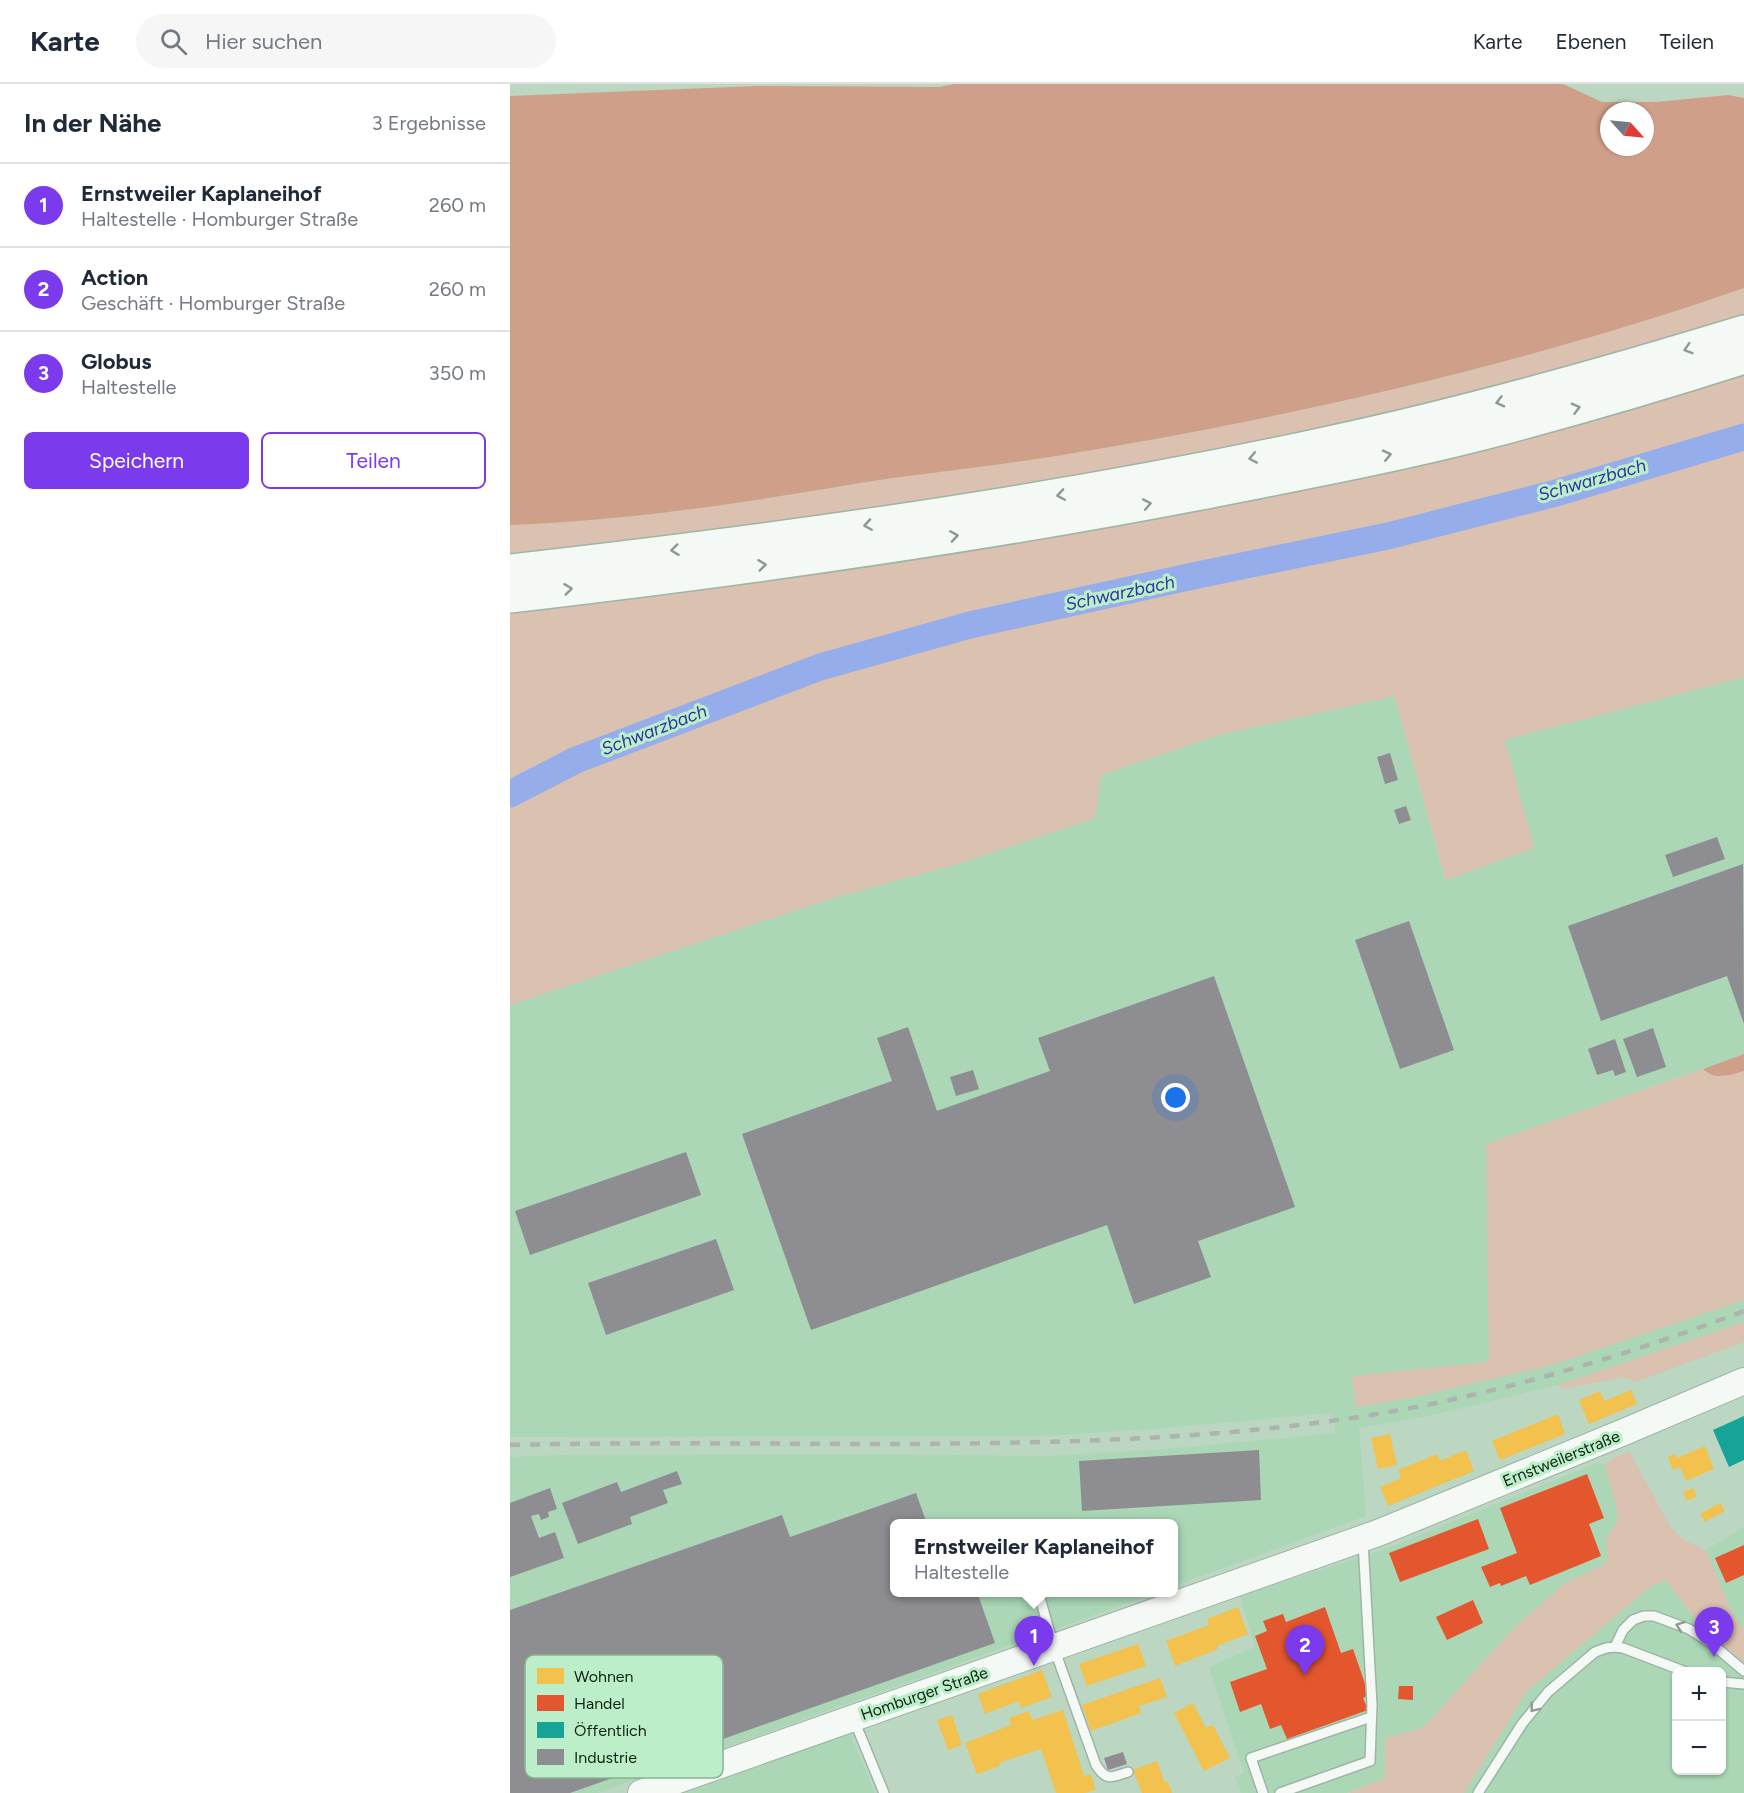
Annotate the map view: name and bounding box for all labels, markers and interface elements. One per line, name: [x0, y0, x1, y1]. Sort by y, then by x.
search box: [136, 14, 556, 68]
text: Karte: [30, 24, 100, 58]
icon: search: [157, 25, 190, 58]
text: Hier suchen: [205, 28, 322, 55]
text: Karte: [1473, 29, 1522, 54]
text: Ebenen: [1555, 29, 1627, 54]
text: Teilen: [1660, 29, 1714, 54]
north arrow: [1600, 102, 1654, 156]
text: In der Nähe: [24, 107, 161, 139]
text: 3 Ergebnisse: [372, 111, 486, 135]
text: Ernstweiler Kaplaneihof: [81, 180, 322, 207]
text: 1: [39, 193, 48, 217]
text: 260 m: [429, 193, 486, 217]
text: Haltestelle · Homburger Straße: [81, 207, 358, 231]
text: Action: [81, 264, 148, 291]
text: 2: [38, 277, 49, 301]
text: 260 m: [429, 277, 486, 301]
text: Geschäft · Homburger Straße: [81, 291, 345, 315]
one-way arrow: [1683, 342, 1694, 354]
text: Globus: [81, 348, 151, 375]
text: 3: [38, 361, 49, 385]
text: 350 m: [429, 361, 486, 385]
text: Haltestelle: [81, 375, 177, 399]
one-way arrow: [1496, 395, 1506, 407]
one-way arrow: [1570, 403, 1581, 415]
button: Speichern: [24, 432, 249, 489]
button: Teilen: [261, 432, 486, 489]
one-way arrow: [1382, 449, 1392, 462]
one-way arrow: [1248, 451, 1258, 464]
water label: Schwarzbach: [1536, 454, 1648, 506]
one-way arrow: [1056, 488, 1066, 500]
one-way arrow: [1141, 498, 1151, 511]
one-way arrow: [864, 518, 873, 530]
one-way arrow: [950, 531, 959, 543]
one-way arrow: [670, 543, 680, 556]
one-way arrow: [757, 559, 766, 571]
water label: Schwarzbach: [1063, 571, 1177, 615]
one-way arrow: [564, 583, 573, 596]
water label: Schwarzbach: [598, 700, 710, 760]
your location: [1161, 1083, 1190, 1112]
street label: Ernstweilerstraße: [1500, 1426, 1623, 1491]
popup: [890, 1519, 1178, 1597]
text: Ernstweiler Kaplaneihof: [914, 1533, 1154, 1560]
text: Haltestelle: [914, 1560, 1009, 1584]
pin: 3: [1694, 1608, 1734, 1657]
pin: 1: [1014, 1616, 1054, 1666]
one-way arrow: [1675, 1620, 1686, 1633]
pin: 2: [1286, 1626, 1324, 1675]
legend: [525, 1655, 723, 1778]
street label: Homburger Straße: [858, 1663, 991, 1724]
text: Wohnen: [574, 1667, 634, 1686]
map controls: [1672, 1667, 1726, 1775]
button: +: [1672, 1667, 1726, 1721]
text: Handel: [574, 1694, 625, 1713]
one-way arrow: [1531, 1701, 1542, 1712]
text: Öffentlich: [574, 1721, 647, 1740]
button: −: [1672, 1721, 1726, 1775]
text: Industrie: [574, 1748, 637, 1767]

